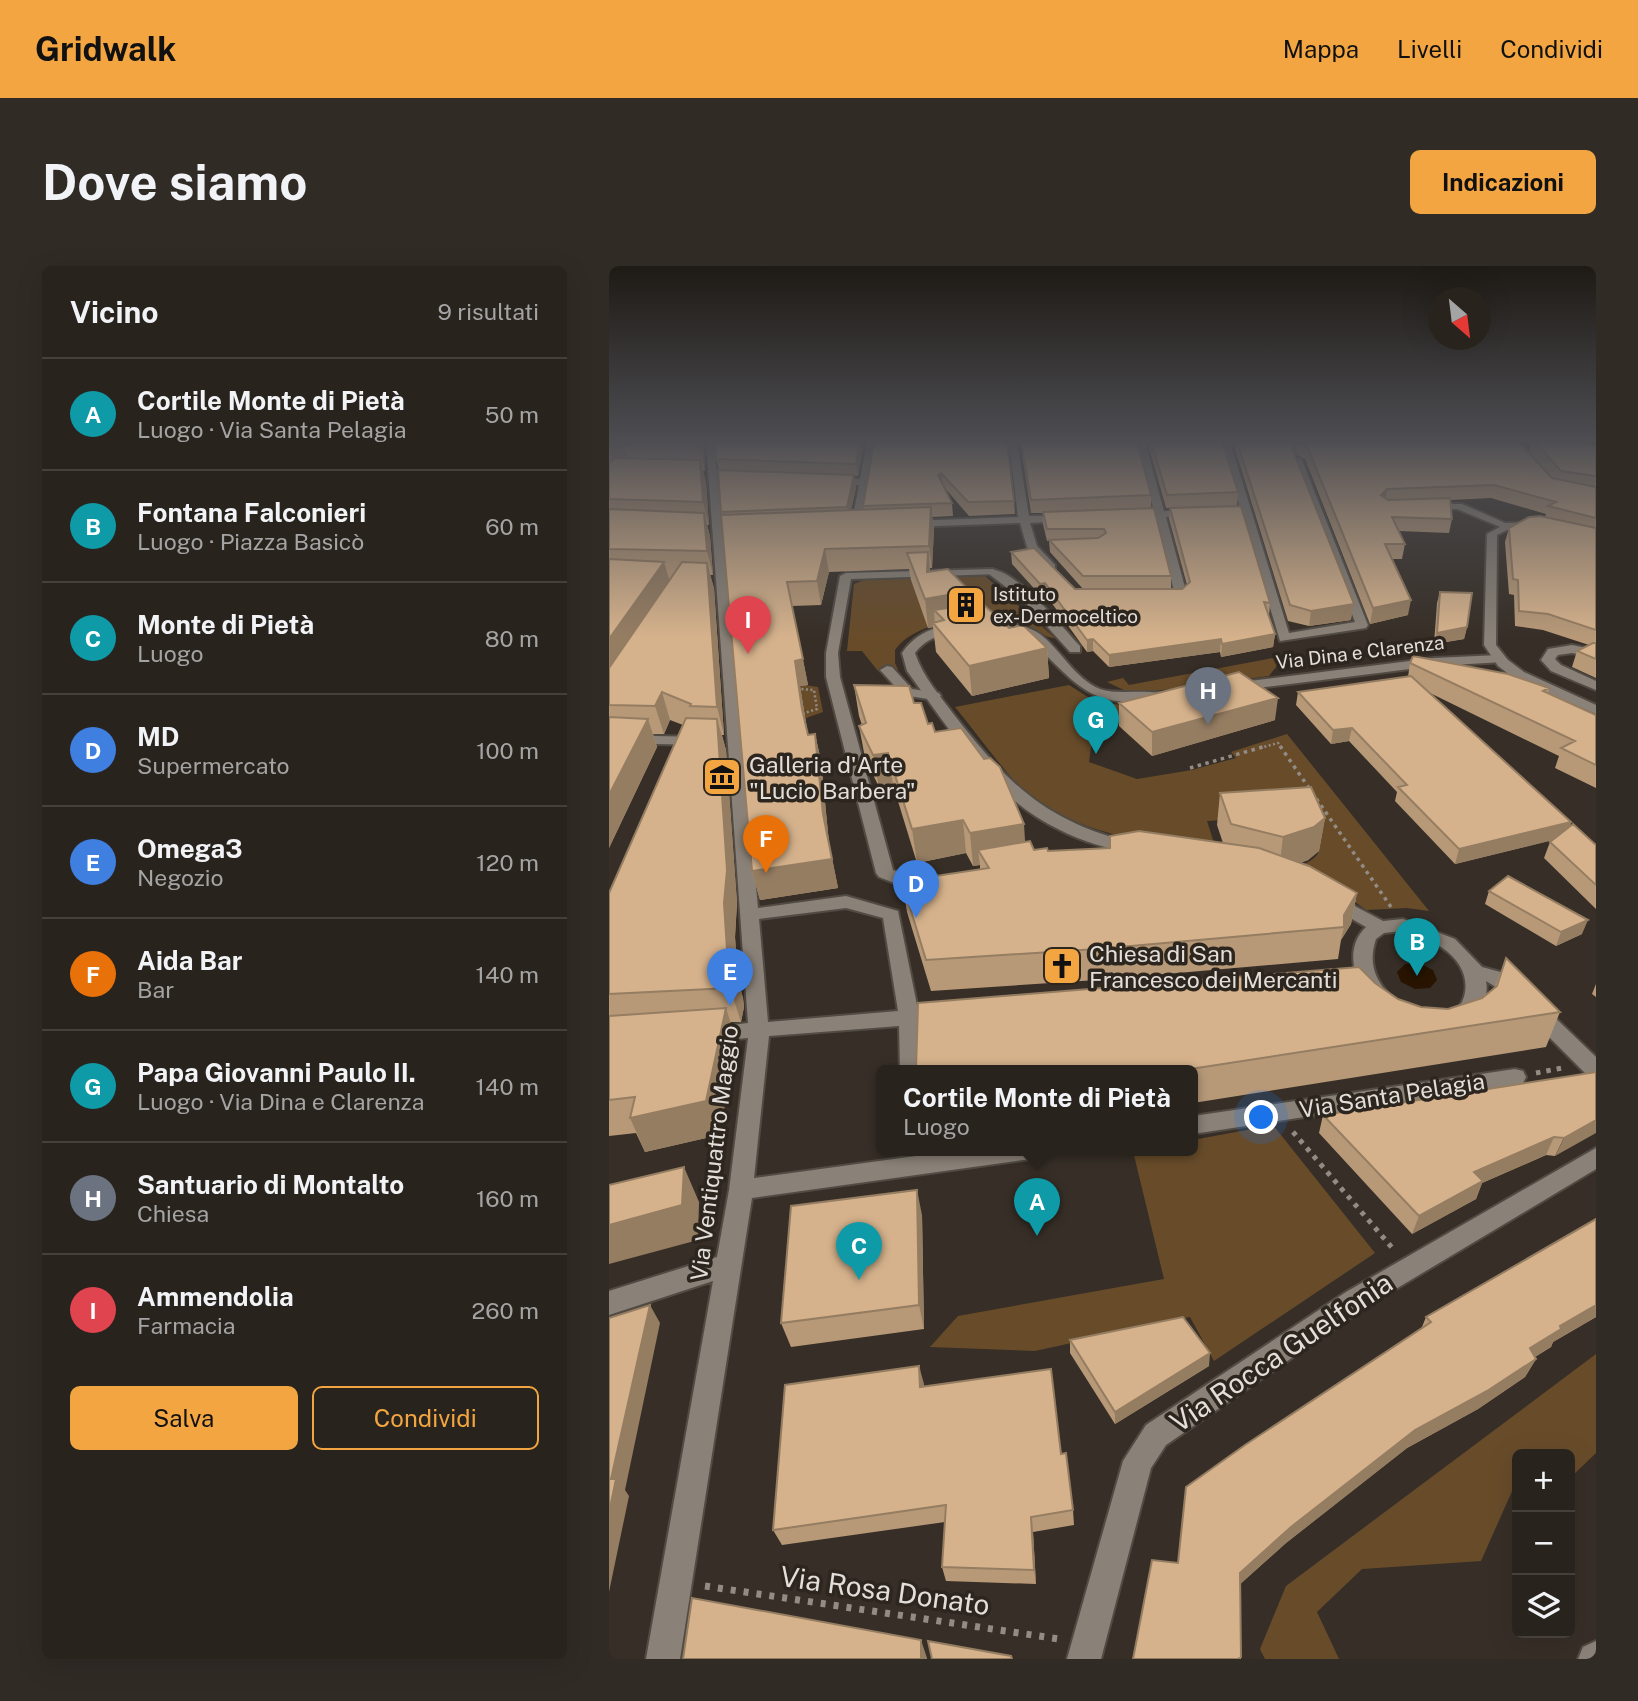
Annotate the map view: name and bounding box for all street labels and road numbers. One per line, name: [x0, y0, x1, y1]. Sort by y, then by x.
street label: Via Dina e Clarenza: [1274, 631, 1446, 673]
street label: Via Ventiquattro Maggio: [685, 1024, 743, 1282]
street label: Via Santa Pelagia: [1297, 1067, 1487, 1123]
street label: Via Rocca Guelfonia: [1164, 1265, 1398, 1439]
street label: Via Rosa Donato: [778, 1559, 992, 1621]

